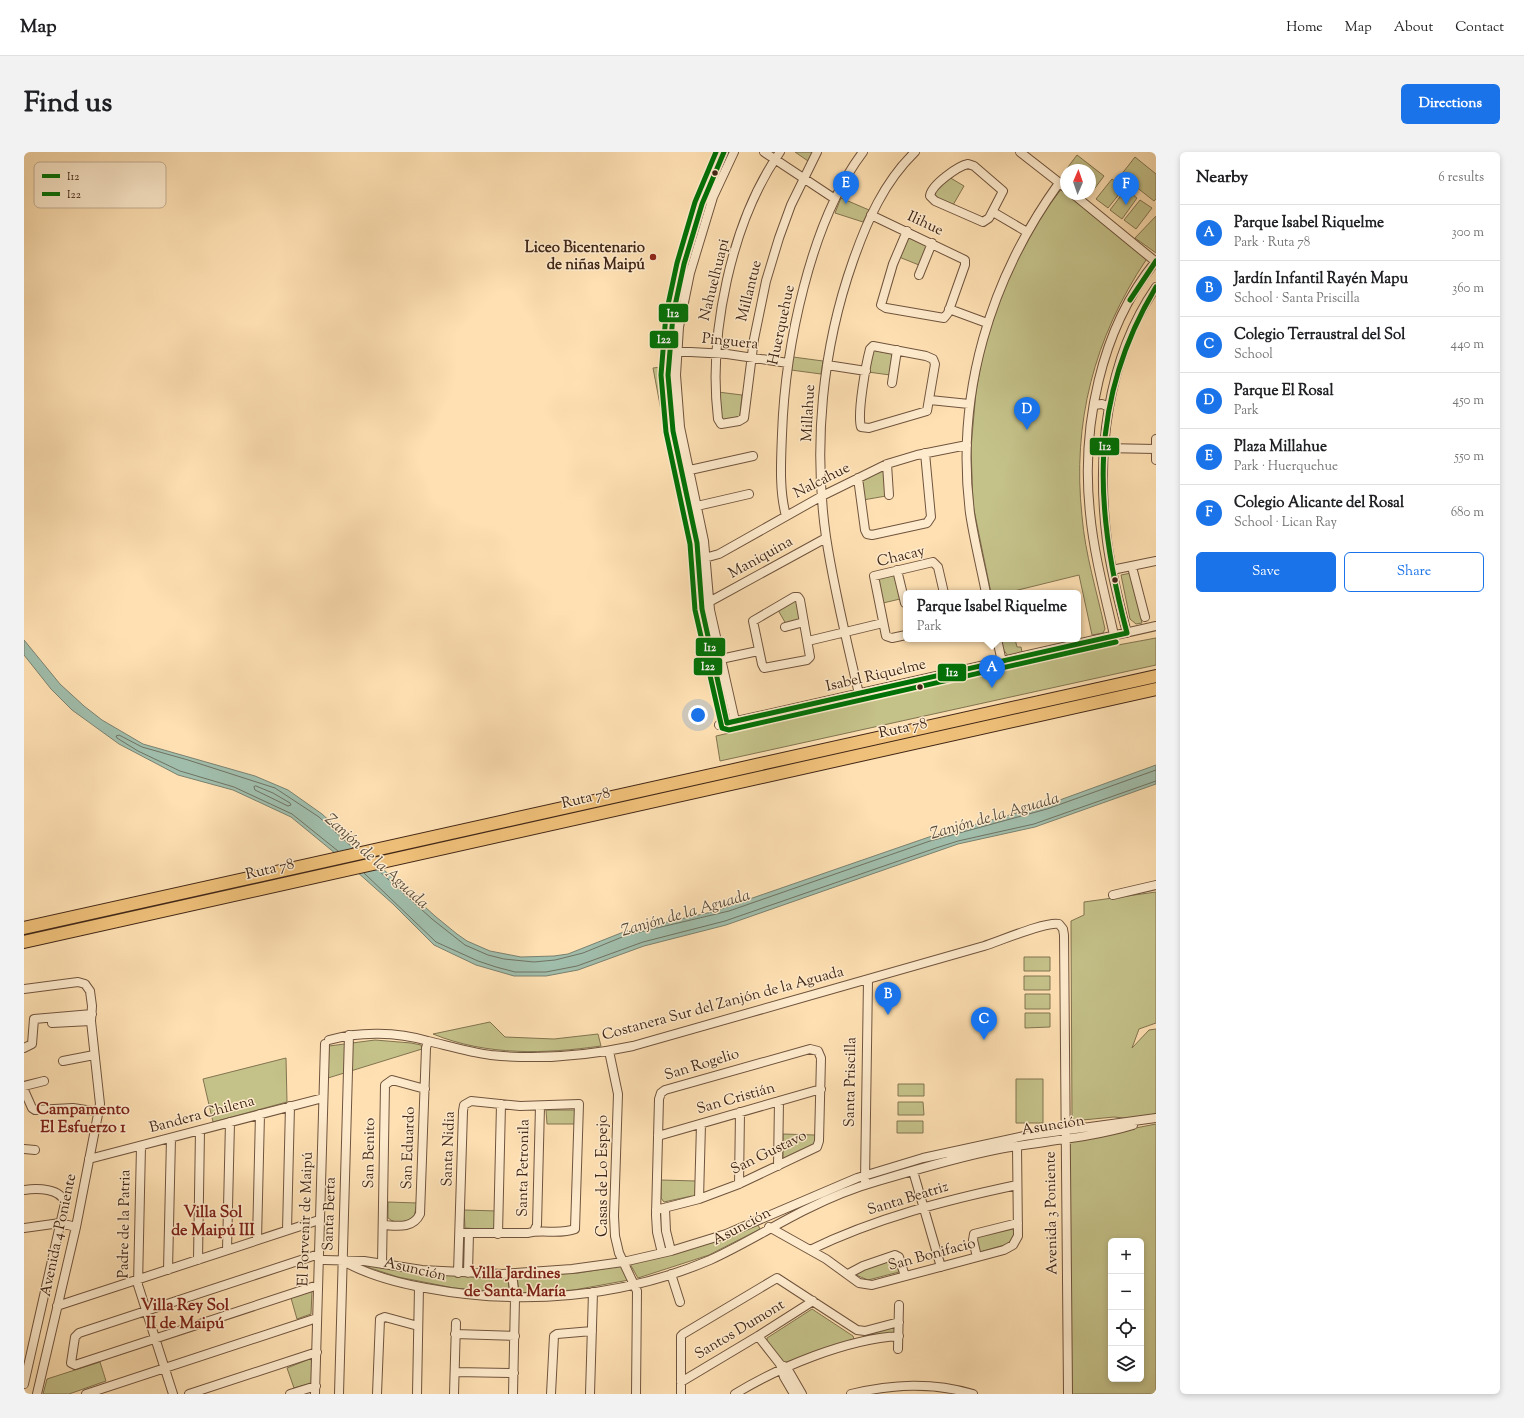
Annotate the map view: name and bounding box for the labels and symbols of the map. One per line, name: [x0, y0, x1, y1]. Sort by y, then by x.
legend: [34, 162, 166, 208]
north arrow: [1060, 164, 1096, 200]
unlabelled marker: [710, 168, 720, 178]
text: I12: [67, 169, 80, 185]
pin: E: [833, 171, 859, 204]
pin: F: [1113, 172, 1139, 205]
text: I22: [67, 187, 81, 203]
street label: Ilihue: [903, 207, 947, 241]
street label: Nahuelhuapi: [695, 237, 735, 323]
place label: Liceo Bicentenario de niñas Maipú: [525, 238, 645, 276]
marker: Liceo Bicentenario de niñas Maipú: [648, 252, 658, 262]
street label: Millantue: [732, 258, 768, 324]
street label: Huerquehue: [763, 283, 801, 367]
line badge: I12: [658, 303, 689, 323]
text: I12: [666, 306, 680, 322]
street label: Pinguera: [701, 329, 759, 355]
line badge: I22: [649, 330, 679, 349]
text: I22: [656, 332, 672, 348]
street label: Millahue: [797, 384, 821, 442]
pin: D: [1014, 397, 1040, 430]
line badge: I12: [1089, 437, 1120, 456]
text: I12: [1098, 439, 1112, 455]
street label: Nalcahue: [790, 458, 854, 504]
street label: Maniquina: [725, 532, 797, 584]
street label: Chacay: [875, 541, 928, 573]
unlabelled marker: [1110, 575, 1120, 585]
line badge: I12: [695, 637, 726, 657]
text: I12: [703, 640, 717, 656]
street label: Isabel Riquelme: [824, 654, 928, 698]
pin: A: [979, 655, 1005, 688]
line badge: I22: [693, 657, 723, 676]
text: I22: [700, 659, 716, 675]
line badge: I12: [937, 663, 967, 682]
text: I12: [945, 665, 959, 681]
unlabelled marker: [915, 682, 925, 692]
your location: [688, 705, 708, 725]
street label: Ruta 78: [877, 714, 929, 744]
street label: Ruta 78: [560, 783, 612, 815]
water label: Zanjón de la Aguada: [928, 788, 1062, 846]
water label: Zanjón de la Aguada: [319, 809, 433, 915]
street label: Ruta 78: [244, 854, 296, 886]
water label: Zanjón de la Aguada: [619, 885, 753, 943]
street label: Costanera Sur del Zanjón de la Aguada: [600, 962, 846, 1046]
pin: B: [875, 982, 901, 1015]
pin: C: [971, 1007, 997, 1040]
street label: Santa Priscilla: [840, 1037, 862, 1127]
street label: San Rogelio: [662, 1044, 742, 1086]
street label: San Cristián: [694, 1078, 778, 1120]
street label: Bandera Chilena: [147, 1091, 257, 1139]
district label: Campamento El Esfuerzo 1: [36, 1099, 130, 1140]
street label: San Eduardo: [397, 1106, 421, 1190]
street label: Santa Nidia: [437, 1111, 461, 1187]
street label: Asunción: [1020, 1111, 1086, 1141]
street label: Casas de Lo Espejo: [593, 1115, 614, 1237]
street label: San Benito: [359, 1117, 381, 1189]
street label: Santa Petronila: [513, 1119, 535, 1217]
street label: San Gustavo: [727, 1126, 811, 1180]
street label: El Porvenir de Maipú: [293, 1151, 319, 1287]
street label: Avenida 3 Poniente: [1040, 1151, 1064, 1275]
street label: Padre de la Patria: [114, 1169, 136, 1279]
street label: Avenida 4 Poniente: [36, 1172, 82, 1298]
street label: Santa Berta: [318, 1177, 342, 1251]
street label: Santa Beatriz: [865, 1177, 951, 1221]
district label: Villa Sol de Maipú III: [171, 1202, 256, 1243]
street label: Asunción: [709, 1203, 775, 1251]
street label: San Bonifacio: [886, 1233, 978, 1277]
street label: Asunción: [382, 1253, 448, 1287]
district label: Villa Jardines de Santa María: [464, 1263, 567, 1304]
district label: Villa Rey Sol II de Maipú: [141, 1295, 230, 1336]
street label: Santos Dumont: [691, 1295, 789, 1365]

